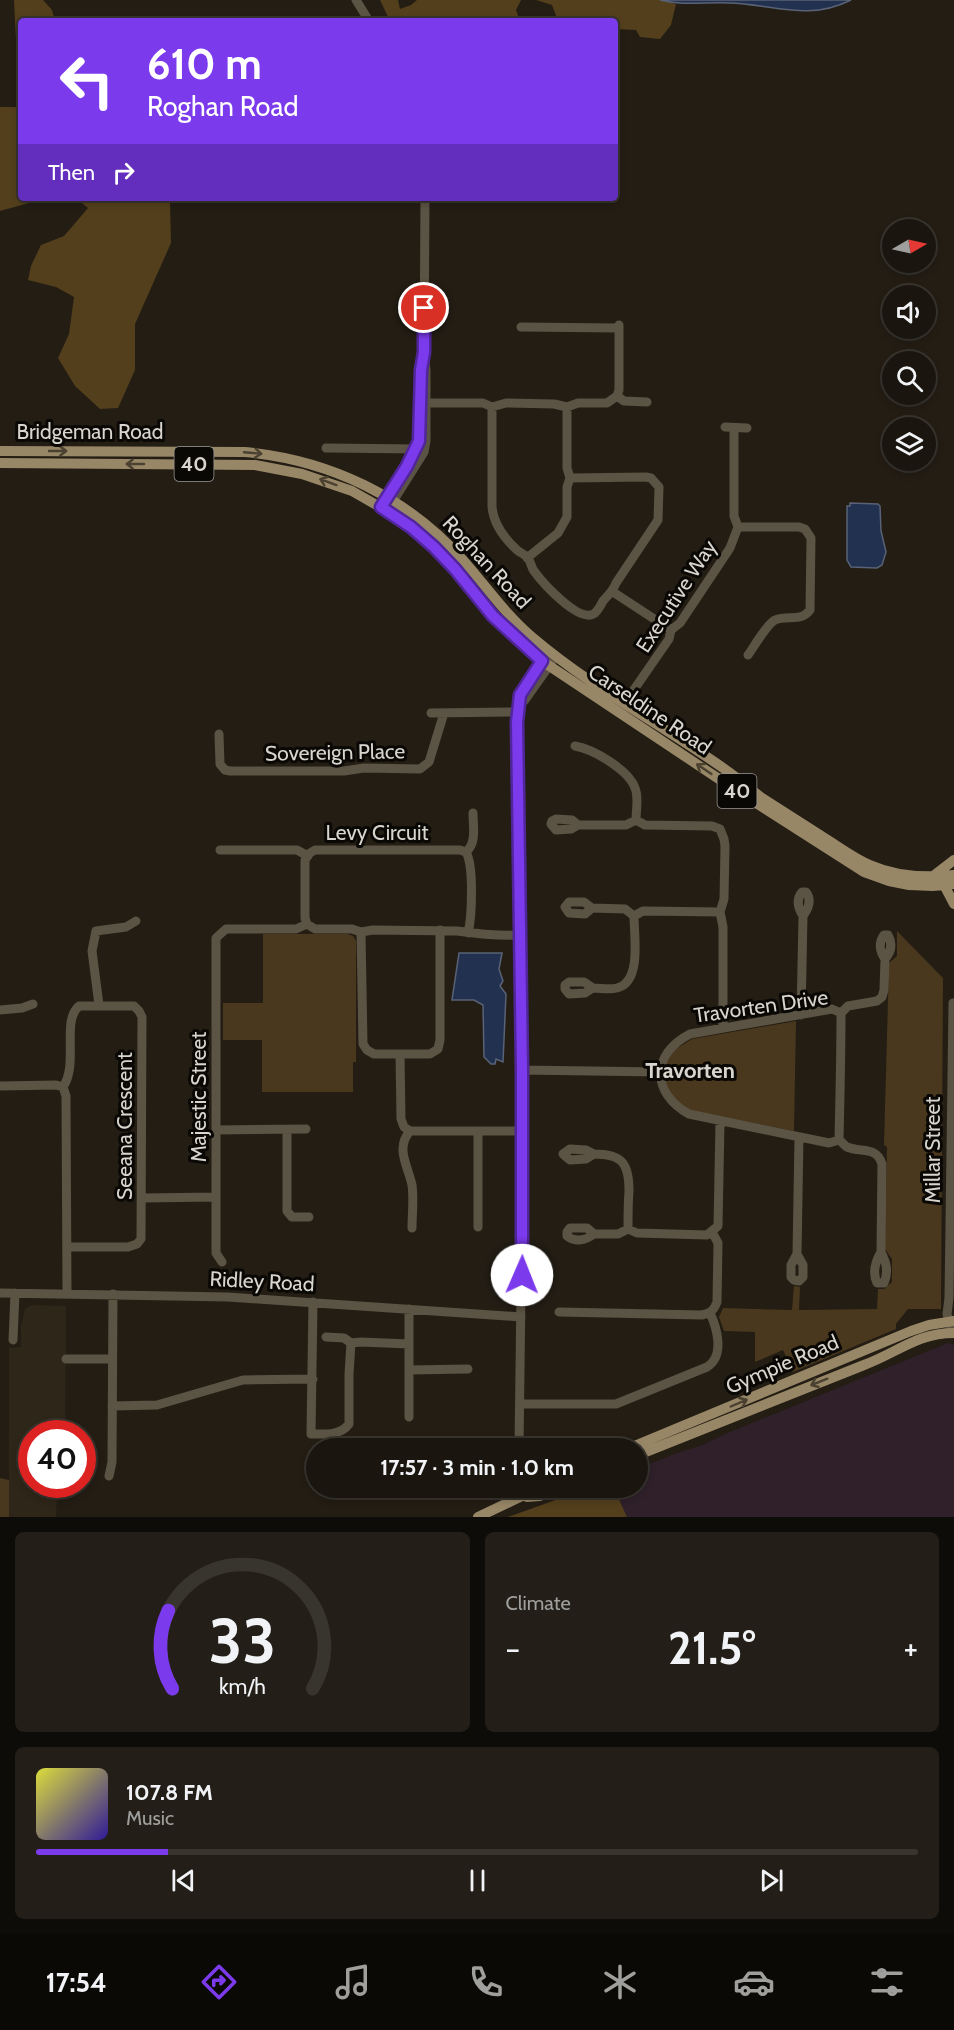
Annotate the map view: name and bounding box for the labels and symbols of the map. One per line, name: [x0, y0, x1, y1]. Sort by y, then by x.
north arrow: [882, 219, 936, 273]
pin: [398, 282, 449, 333]
street label: Bridgeman Road: [17, 419, 163, 444]
one-way arrow: [48, 445, 68, 457]
road number: 40: [174, 447, 214, 481]
one-way arrow: [243, 448, 263, 459]
one-way arrow: [126, 458, 146, 470]
one-way arrow: [319, 475, 338, 486]
street label: Roghan Road: [438, 510, 536, 614]
street label: Executive Way: [630, 535, 722, 657]
street label: Carseldine Road: [584, 659, 716, 759]
street label: Sovereign Place: [265, 738, 405, 766]
one-way arrow: [696, 763, 713, 775]
road number: 40: [718, 774, 756, 808]
street label: Levy Circuit: [325, 820, 429, 845]
street label: Travorten Drive: [692, 984, 830, 1028]
street label: Majestic Street: [186, 1032, 212, 1162]
street label: Seeana Crescent: [112, 1052, 137, 1200]
district label: Travorten: [645, 1057, 735, 1084]
street label: Millar Street: [920, 1097, 945, 1203]
position arrow: [490, 1243, 554, 1307]
street label: Ridley Road: [209, 1266, 315, 1296]
street label: Gympie Road: [722, 1329, 842, 1399]
one-way arrow: [811, 1378, 829, 1389]
one-way arrow: [729, 1397, 748, 1408]
speed limit sign: 40: [18, 1420, 96, 1498]

